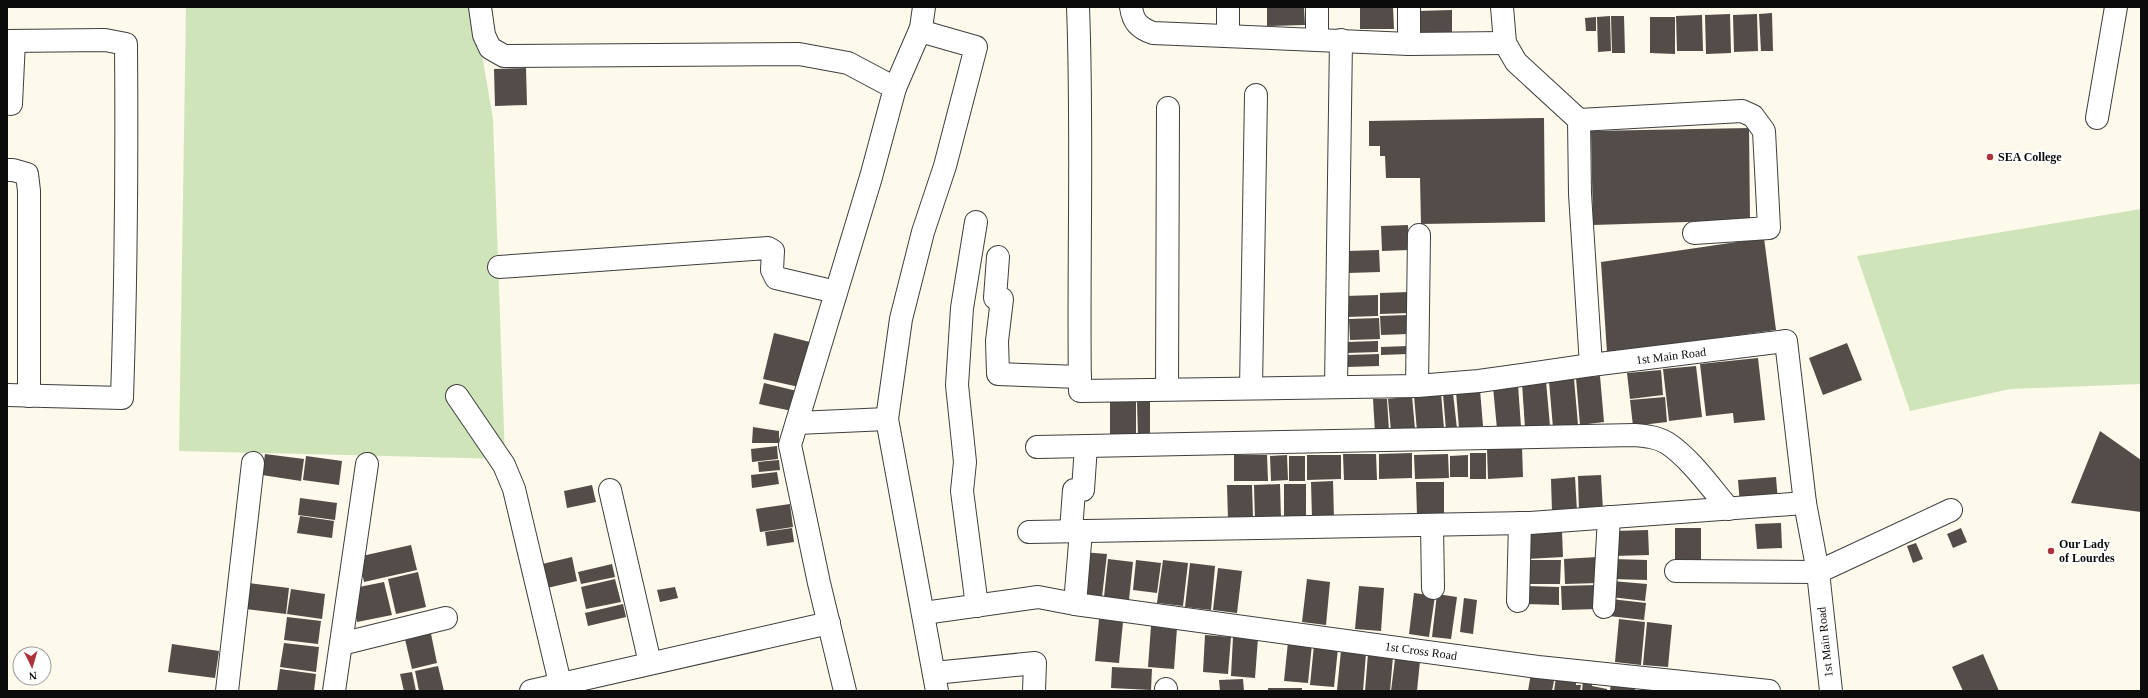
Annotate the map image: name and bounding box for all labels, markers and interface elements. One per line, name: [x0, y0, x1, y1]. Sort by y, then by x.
place label: SEA College: [1998, 150, 2062, 164]
marker: SEA College: [1985, 152, 1995, 162]
street label: 1st Main Road: [1635, 345, 1707, 367]
place label: Our Lady of Lourdes: [2059, 537, 2115, 565]
marker: Our Lady of Lourdes: [2046, 546, 2056, 556]
street label: 1st Main Road: [1814, 606, 1836, 678]
street label: 1st Cross Road: [1384, 639, 1458, 663]
north arrow: [12, 646, 52, 686]
text: N: [28, 670, 37, 682]

